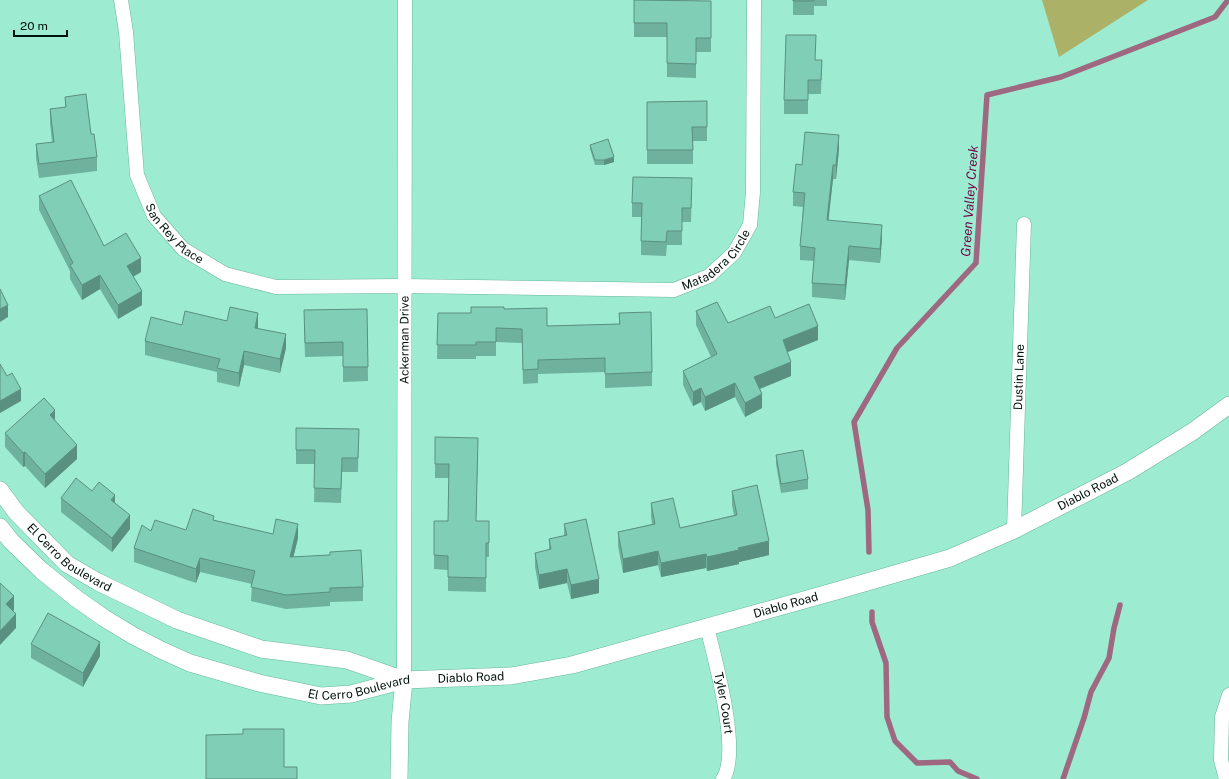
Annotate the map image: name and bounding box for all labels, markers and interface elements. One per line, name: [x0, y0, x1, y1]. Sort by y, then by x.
scale bar: [14, 12, 67, 38]
text: 20 m: [20, 19, 48, 33]
water label: Green Valley Creek: [958, 145, 981, 257]
street label: San Rey Place: [143, 201, 206, 267]
street label: Matadera Circle: [680, 227, 753, 293]
street label: Ackerman Drive: [397, 296, 412, 384]
street label: Dustin Lane: [1011, 344, 1027, 410]
street label: Diablo Road: [1055, 471, 1121, 513]
street label: El Cerro Boulevard: [24, 520, 114, 594]
street label: Diablo Road: [752, 589, 820, 621]
street label: Diablo Road: [437, 669, 504, 686]
street label: Tyler Court: [711, 671, 736, 735]
street label: El Cerro Boulevard: [307, 673, 410, 703]

